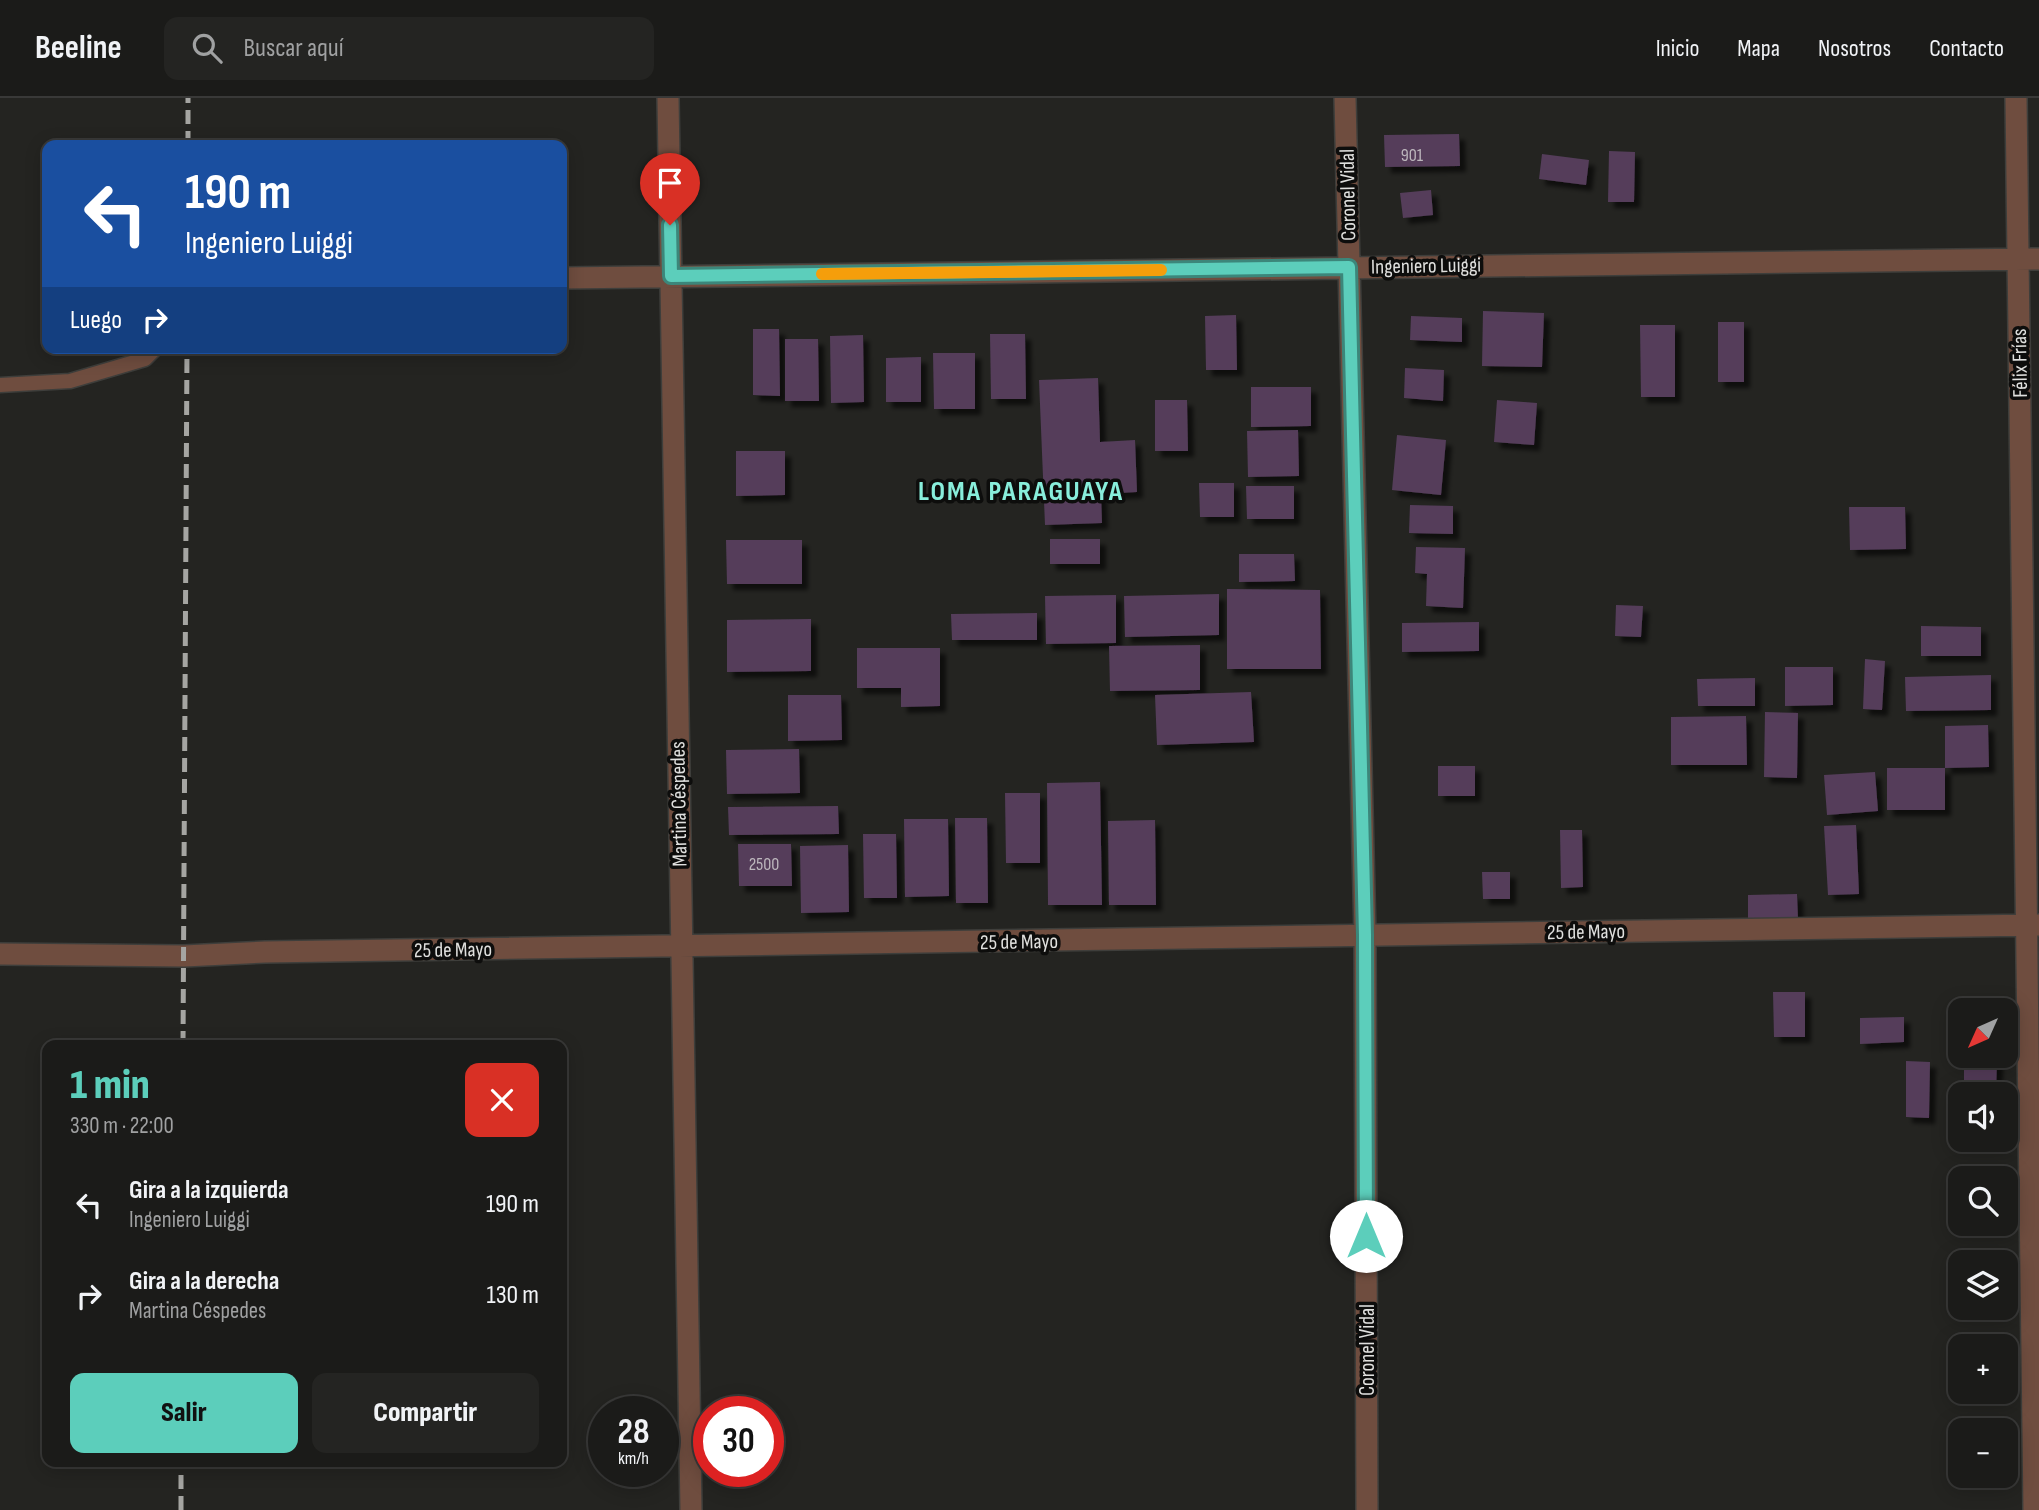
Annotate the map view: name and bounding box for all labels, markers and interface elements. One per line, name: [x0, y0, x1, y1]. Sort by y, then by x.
search box: [164, 17, 654, 80]
text: Beeline: [35, 28, 122, 68]
icon: search: [188, 29, 226, 67]
text: Buscar aquí: [244, 33, 344, 64]
text: Inicio: [1656, 34, 1699, 63]
text: Mapa: [1737, 34, 1780, 63]
text: Nosotros: [1818, 34, 1891, 63]
text: Contacto: [1929, 34, 2004, 63]
house number: 901: [1401, 145, 1424, 166]
street label: Coronel Vidal: [1335, 149, 1361, 241]
pin: [640, 153, 700, 225]
text: 190 m: [185, 164, 291, 223]
icon: arrive: [651, 164, 689, 202]
icon: left: [70, 168, 161, 259]
text: Ingeniero Luiggi: [185, 224, 353, 263]
street label: Ingeniero Luiggi: [1371, 253, 1481, 279]
icon: right: [136, 301, 174, 339]
text: Luego: [70, 305, 122, 336]
street label: Félix Frías: [2007, 328, 2033, 398]
district label: LOMA PARAGUAYA: [918, 475, 1124, 508]
street label: Martina Céspedes: [665, 741, 693, 867]
house number: 2500: [749, 854, 779, 875]
street label: 25 de Mayo: [1547, 919, 1625, 945]
street label: 25 de Mayo: [980, 929, 1058, 955]
street label: 25 de Mayo: [414, 937, 492, 963]
north arrow: [1948, 998, 2018, 1068]
map controls: [1948, 998, 2018, 1488]
text: 1 min: [70, 1060, 150, 1111]
button: close: [465, 1063, 539, 1137]
button: sound: [1948, 1082, 2018, 1152]
text: 330 m · 22:00: [70, 1112, 174, 1140]
button: search: [1948, 1166, 2018, 1236]
text: Gira a la izquierda: [129, 1175, 289, 1206]
icon: left: [70, 1186, 108, 1224]
text: 190 m: [486, 1189, 539, 1220]
position arrow: [1329, 1199, 1403, 1273]
text: Ingeniero Luiggi: [129, 1206, 250, 1234]
button: layers: [1948, 1250, 2018, 1320]
text: Gira a la derecha: [129, 1266, 279, 1297]
icon: right: [70, 1277, 108, 1315]
text: 130 m: [487, 1280, 539, 1311]
text: Martina Céspedes: [129, 1297, 266, 1325]
street label: Coronel Vidal: [1355, 1304, 1380, 1396]
button: +: [1948, 1334, 2018, 1404]
button: Salir: [70, 1373, 298, 1453]
button: Compartir: [312, 1373, 539, 1453]
speed limit sign: 30: [693, 1396, 784, 1487]
text: 28: [618, 1411, 649, 1454]
button: −: [1948, 1418, 2018, 1488]
text: km/h: [618, 1448, 649, 1469]

